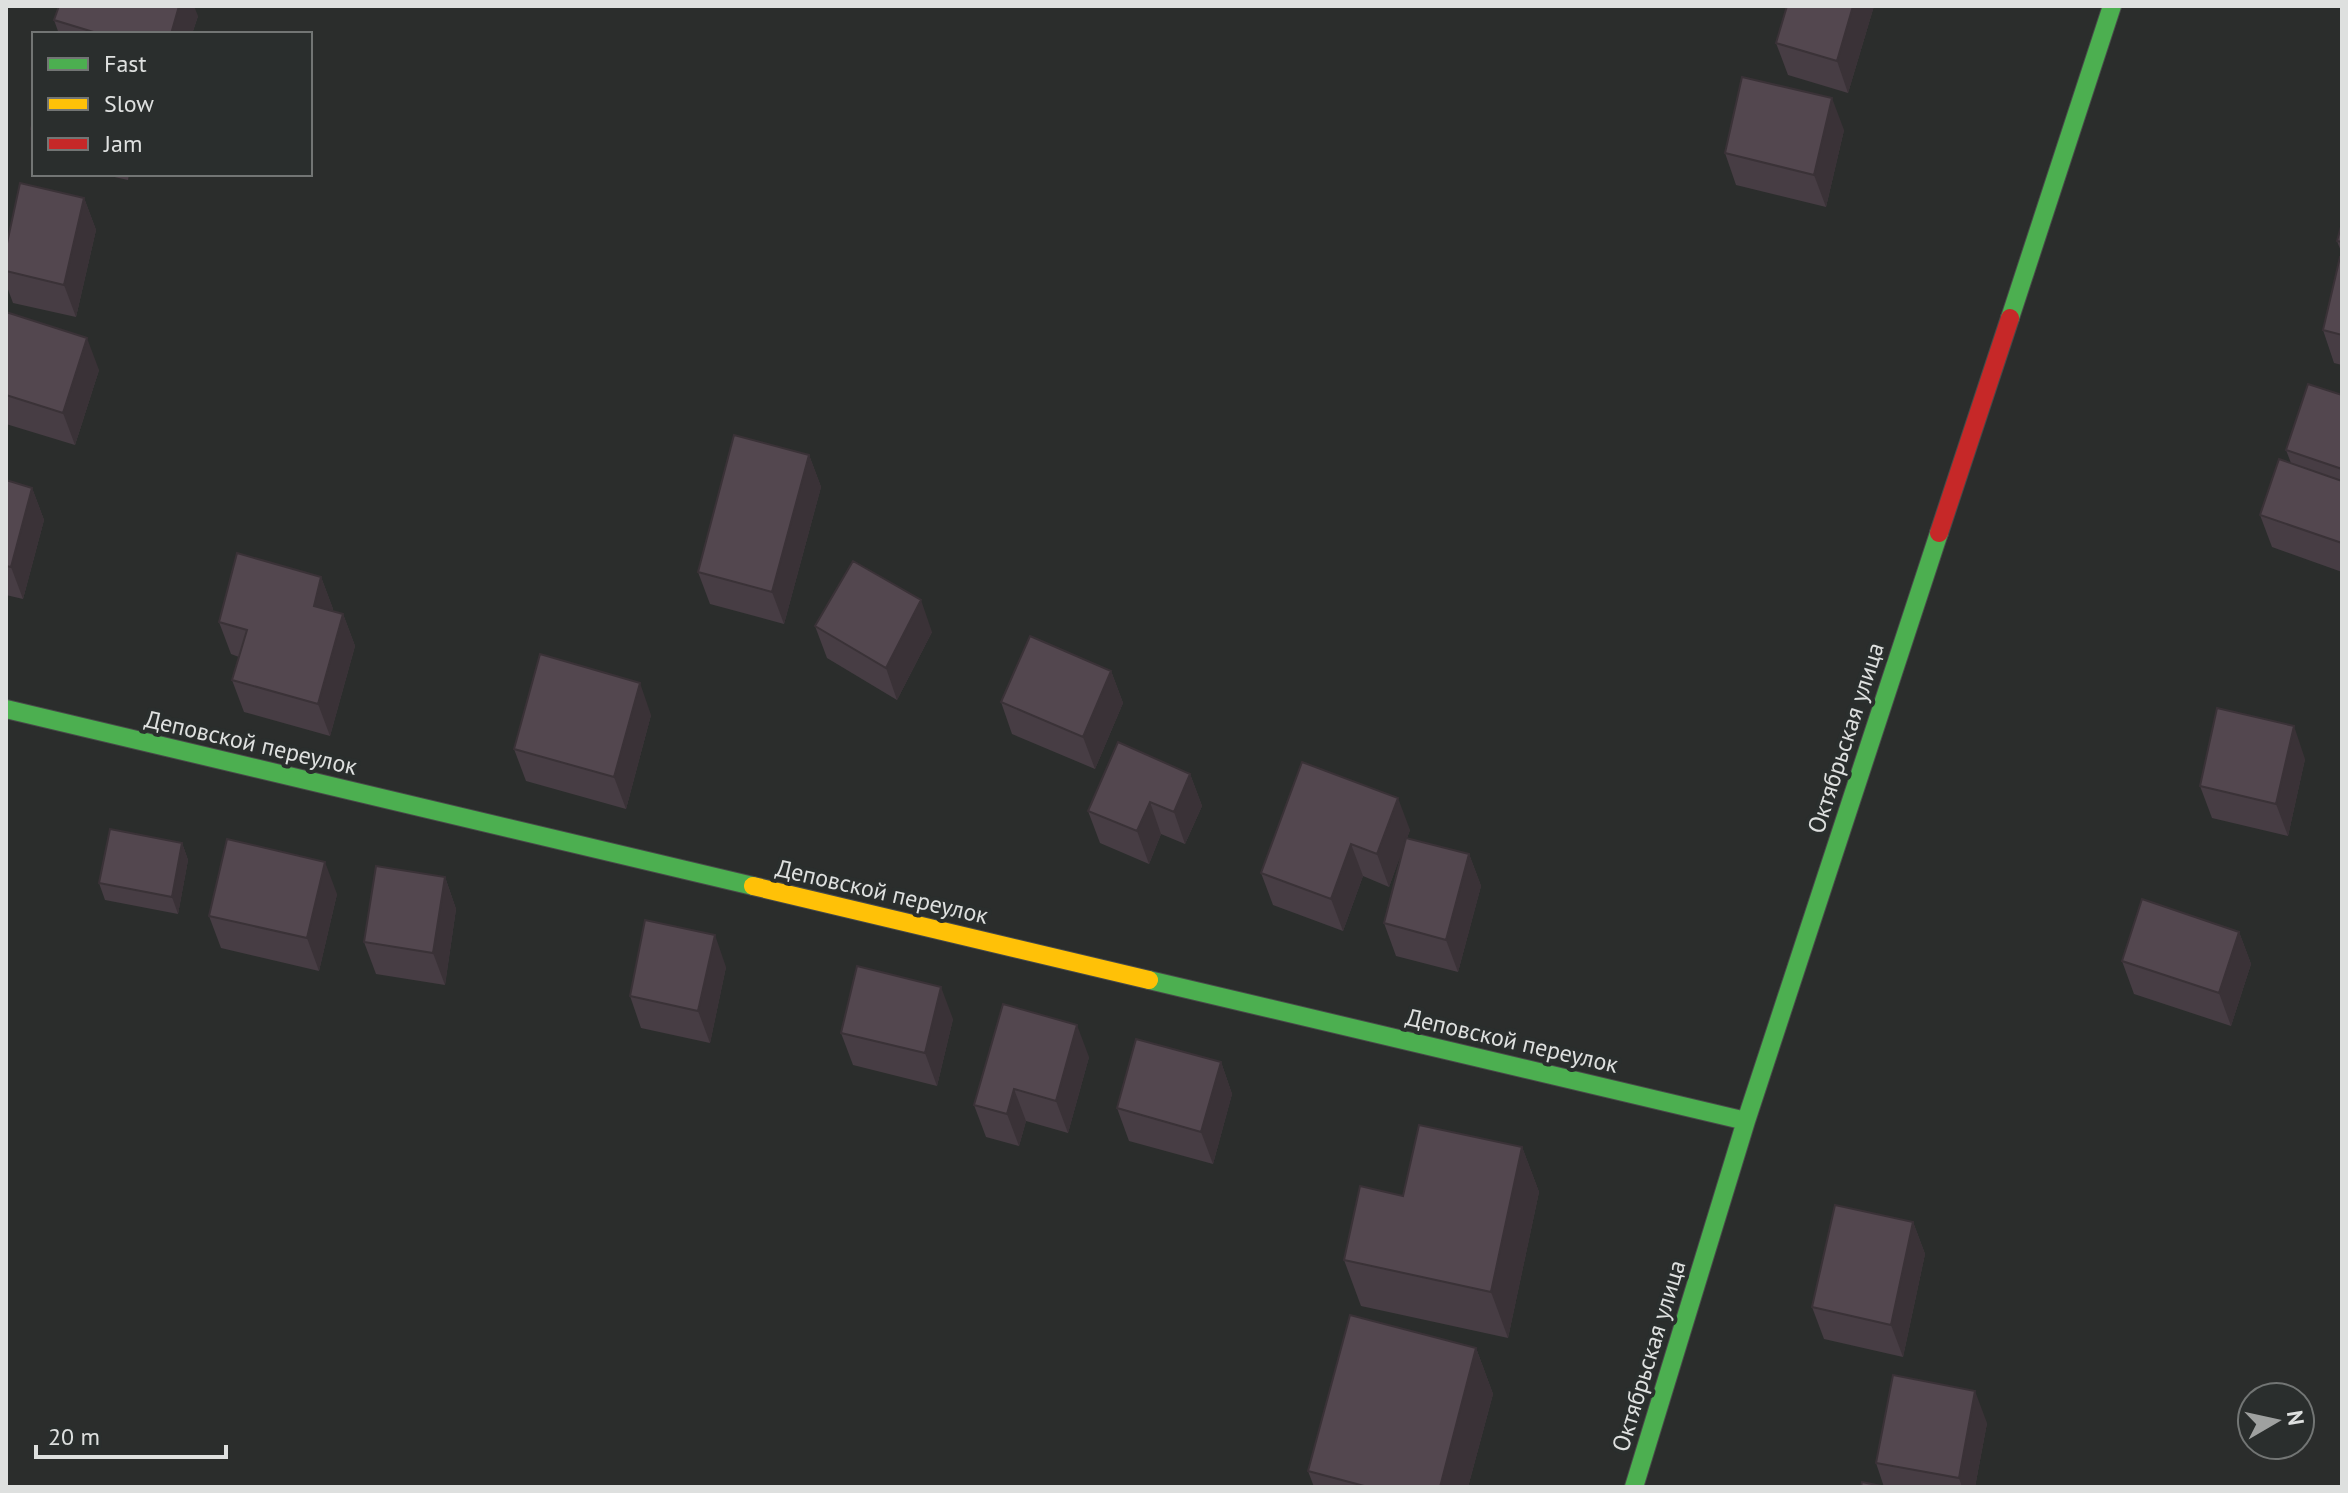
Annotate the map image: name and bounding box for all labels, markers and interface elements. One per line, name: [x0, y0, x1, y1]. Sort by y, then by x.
legend: [32, 32, 312, 176]
text: Fast: [104, 48, 147, 79]
text: Slow: [104, 88, 154, 119]
text: Jam: [103, 128, 142, 159]
street label: Октябрьская улица: [1800, 639, 1891, 837]
street label: Деповской переулок: [142, 703, 361, 782]
street label: Деповской переулок: [773, 852, 992, 931]
street label: Деповской переулок: [1403, 1001, 1622, 1080]
street label: Октябрьская улица: [1605, 1256, 1692, 1455]
north arrow: [2236, 1381, 2316, 1461]
scale bar: [36, 1409, 226, 1459]
text: N: [2281, 1409, 2311, 1427]
text: 20 m: [48, 1421, 100, 1452]

